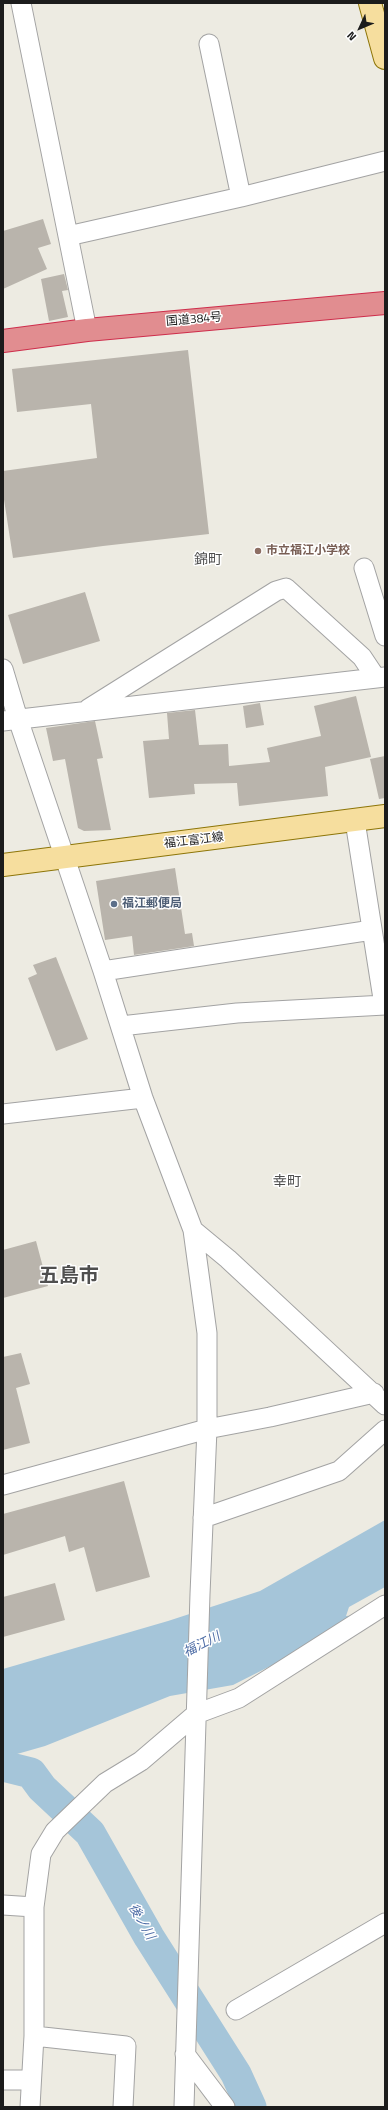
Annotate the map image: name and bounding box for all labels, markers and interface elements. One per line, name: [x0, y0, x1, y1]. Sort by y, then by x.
north arrow: [340, 8, 380, 48]
text: N: [343, 28, 360, 45]
street label: 国道384号: [165, 310, 223, 330]
place label: 市立福江小学校: [266, 544, 350, 558]
marker: 市立福江小学校: [253, 546, 263, 556]
district label: 錦町: [194, 553, 222, 569]
street label: 福江富江線: [163, 830, 225, 852]
place label: 福江郵便局: [122, 897, 182, 911]
marker: 福江郵便局: [109, 899, 119, 909]
district label: 幸町: [273, 1175, 301, 1191]
district label: 五島市: [39, 1265, 99, 1289]
water label: 福江川: [181, 1629, 223, 1661]
water label: 後ノ川: [124, 1901, 158, 1943]

